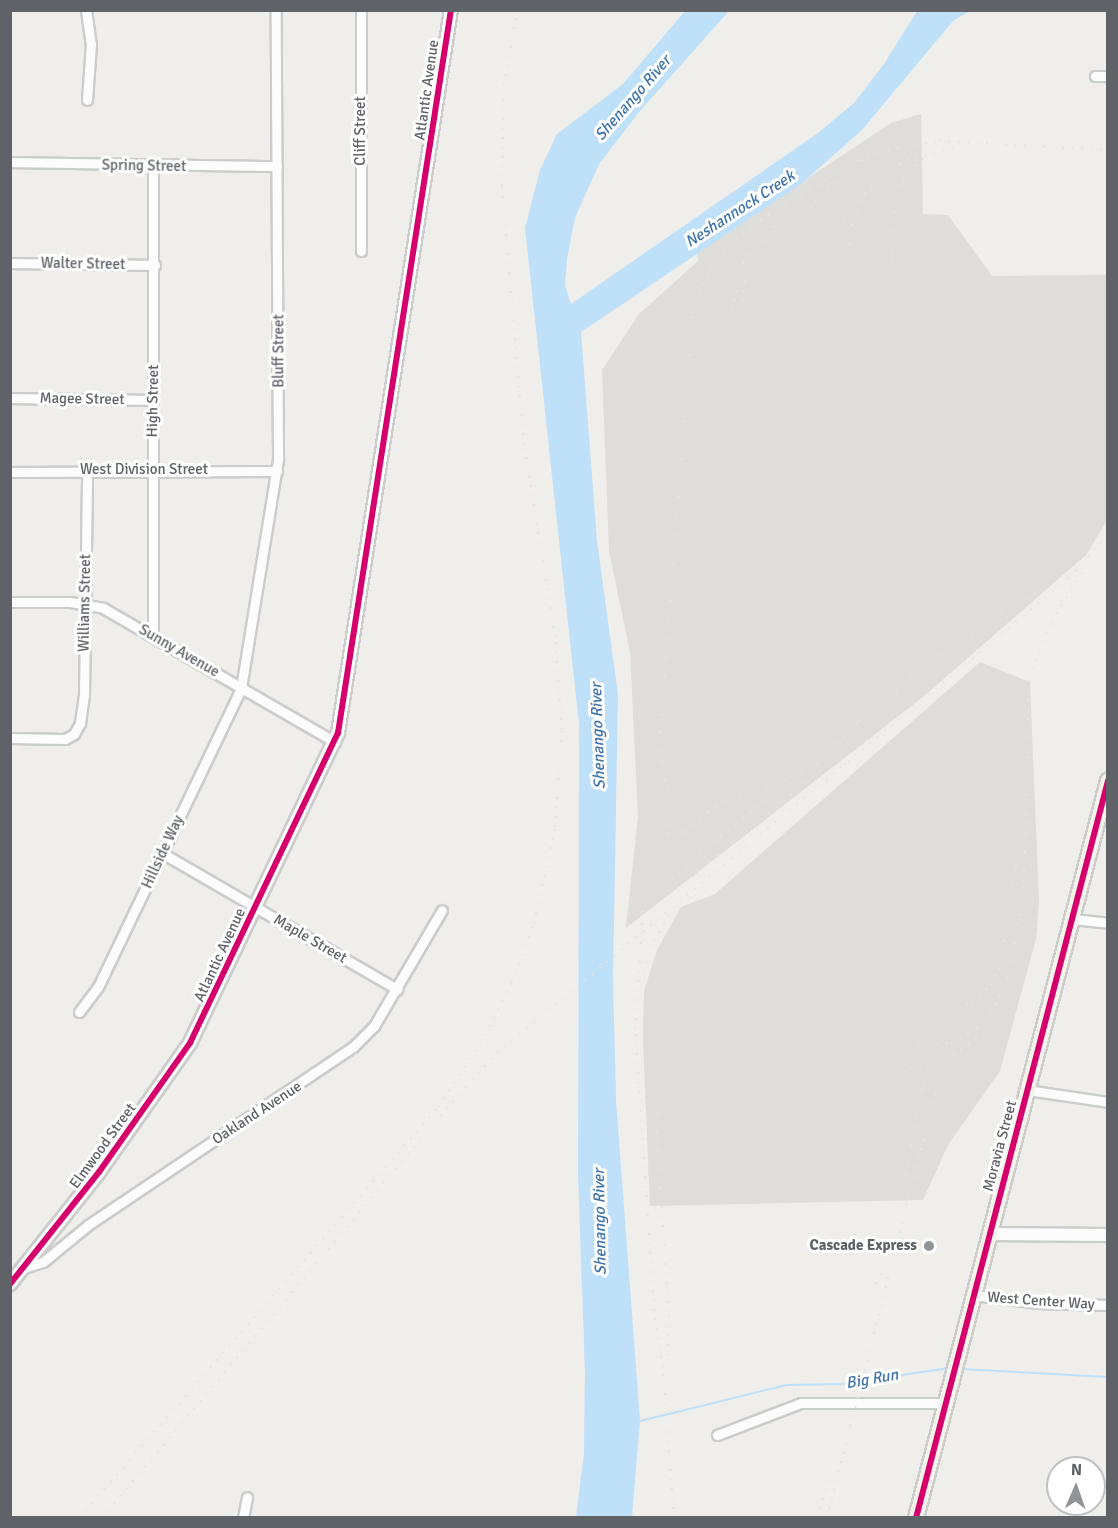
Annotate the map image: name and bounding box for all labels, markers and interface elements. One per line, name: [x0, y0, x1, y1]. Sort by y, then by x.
street label: Atlantic Avenue: [411, 39, 443, 141]
water label: Shenango River: [591, 52, 675, 144]
street label: Cliff Street: [352, 96, 370, 166]
street label: Spring Street: [102, 156, 186, 176]
water label: Neshannock Creek: [682, 166, 798, 252]
street label: Walter Street: [41, 254, 125, 274]
street label: Bluff Street: [270, 314, 288, 388]
street label: High Street: [143, 365, 163, 437]
street label: Magee Street: [39, 389, 125, 409]
street label: West Division Street: [80, 461, 208, 479]
street label: Williams Street: [75, 554, 95, 652]
street label: Sunny Avenue: [136, 621, 222, 681]
water label: Shenango River: [587, 683, 609, 789]
street label: Hillside Way: [138, 812, 188, 892]
street label: Atlantic Avenue: [190, 905, 250, 1005]
street label: Maple Street: [270, 911, 350, 967]
street label: Oakland Avenue: [209, 1077, 305, 1149]
street label: Moravia Street: [979, 1099, 1021, 1193]
street label: Elmwood Street: [66, 1100, 140, 1192]
water label: Shenango River: [589, 1169, 611, 1275]
place label: Cascade Express: [810, 1237, 917, 1255]
marker: Cascade Express: [922, 1239, 936, 1253]
street label: West Center Way: [987, 1288, 1095, 1314]
water label: Big Run: [844, 1365, 900, 1393]
north arrow: [1046, 1456, 1106, 1516]
text: N: [1071, 1460, 1082, 1480]

